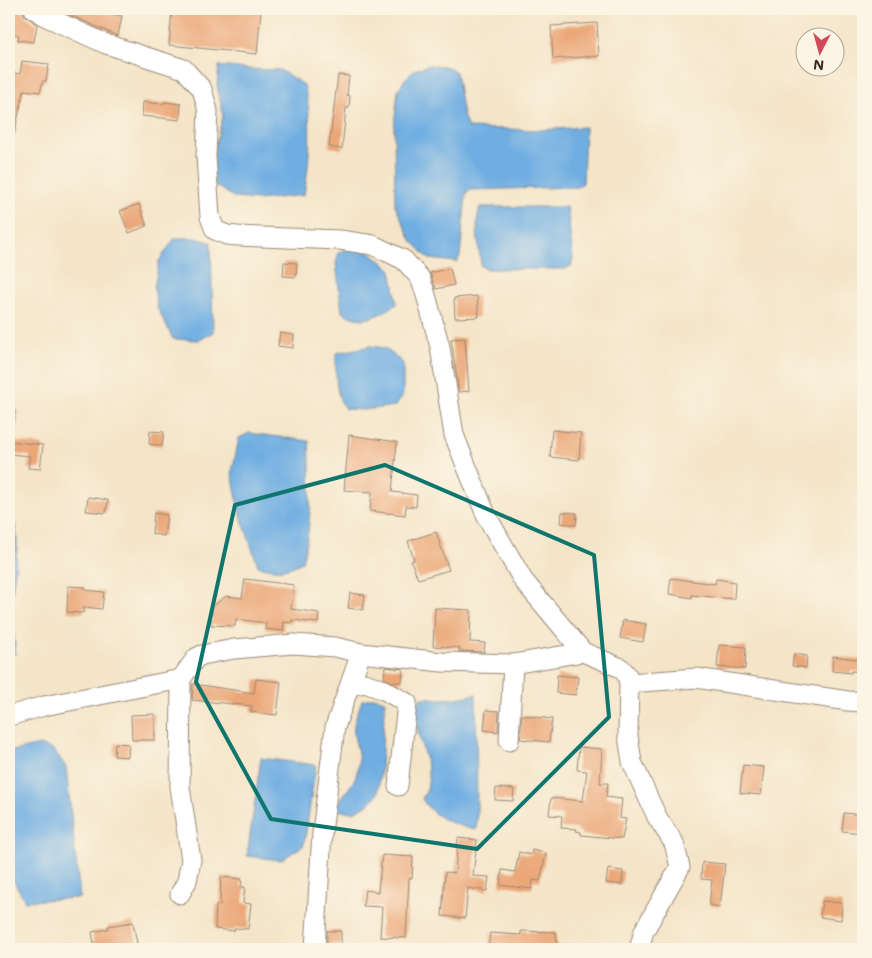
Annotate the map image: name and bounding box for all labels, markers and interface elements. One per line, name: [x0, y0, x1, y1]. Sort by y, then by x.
north arrow: [794, 28, 844, 78]
text: N: [812, 55, 825, 75]

